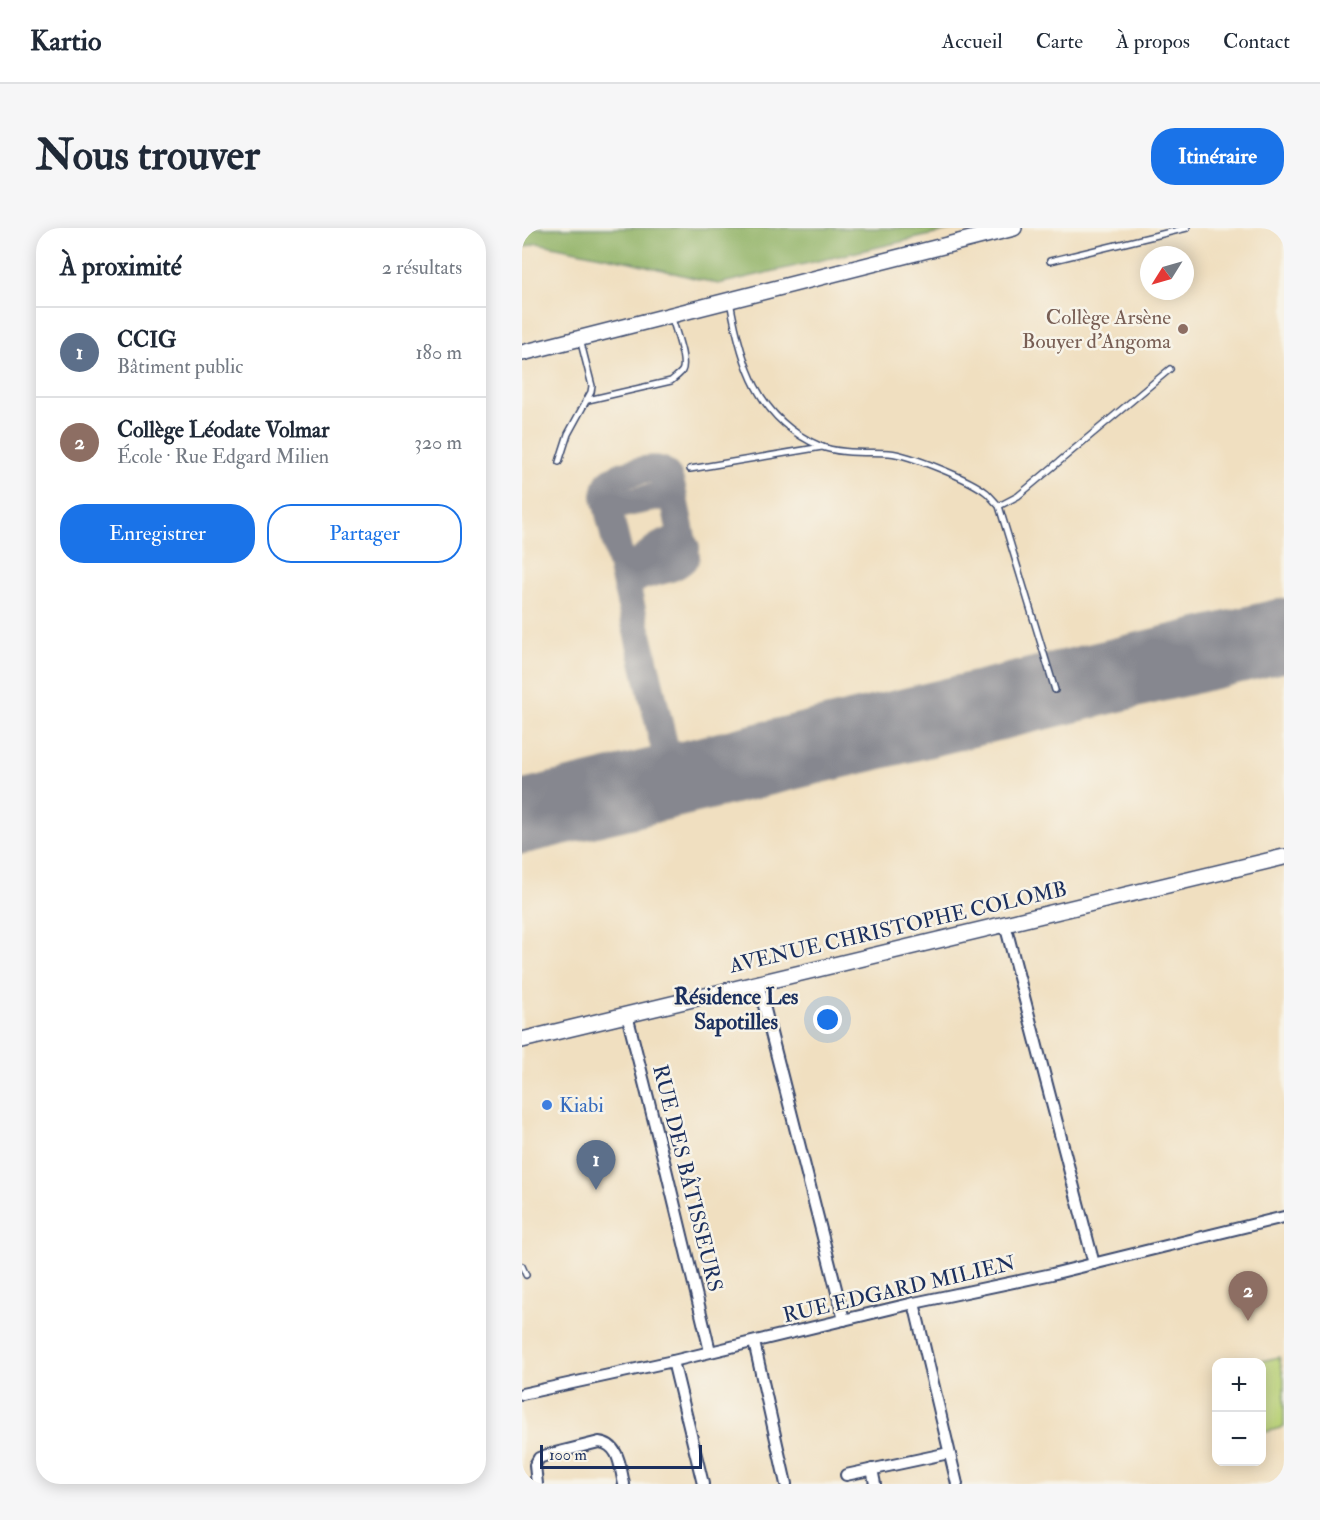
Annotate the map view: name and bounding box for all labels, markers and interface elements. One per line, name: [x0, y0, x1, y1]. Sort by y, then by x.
text: Kartio: [30, 24, 101, 59]
text: Accueil: [942, 28, 1003, 55]
text: Carte: [1036, 28, 1083, 55]
text: À propos: [1116, 28, 1190, 55]
text: Contact: [1223, 28, 1290, 55]
button: Itinéraire: [1151, 128, 1284, 185]
text: Nous trouver: [36, 130, 260, 182]
north arrow: [1140, 246, 1194, 300]
text: À proximité: [60, 251, 182, 283]
text: 2 résultats: [382, 255, 462, 280]
place label: Collège Arsène Bouyer d'Angoma: [1022, 304, 1171, 355]
marker: Collège Arsène Bouyer d'Angoma: [1176, 322, 1190, 336]
text: CCIG: [117, 326, 176, 354]
text: 1: [76, 340, 83, 365]
text: 180 m: [415, 340, 462, 365]
text: Bâtiment public: [117, 354, 243, 379]
text: Collège Léodate Volmar: [117, 416, 329, 444]
text: 2: [74, 430, 85, 455]
text: 320 m: [414, 430, 462, 455]
text: École · Rue Edgard Milien: [117, 444, 329, 469]
button: Enregistrer: [60, 504, 255, 563]
button: Partager: [267, 504, 462, 563]
street label: AVENUE CHRISTOPHE COLOMB: [726, 875, 1070, 980]
district label: Résidence Les Sapotilles: [674, 983, 799, 1037]
your location: [813, 1005, 842, 1034]
street label: RUE DES BÂTISSEURS: [646, 1062, 729, 1294]
place label: Kiabi: [559, 1092, 604, 1119]
marker: Kiabi: [540, 1098, 554, 1112]
pin: 1: [576, 1140, 616, 1190]
street label: RUE EDGARD MILIEN: [780, 1250, 1018, 1329]
pin: 2: [1228, 1272, 1268, 1321]
map controls: [1212, 1358, 1266, 1466]
button: +: [1212, 1358, 1266, 1412]
button: −: [1212, 1412, 1266, 1466]
scale bar: [540, 1442, 702, 1470]
text: 100 m: [549, 1445, 587, 1465]

